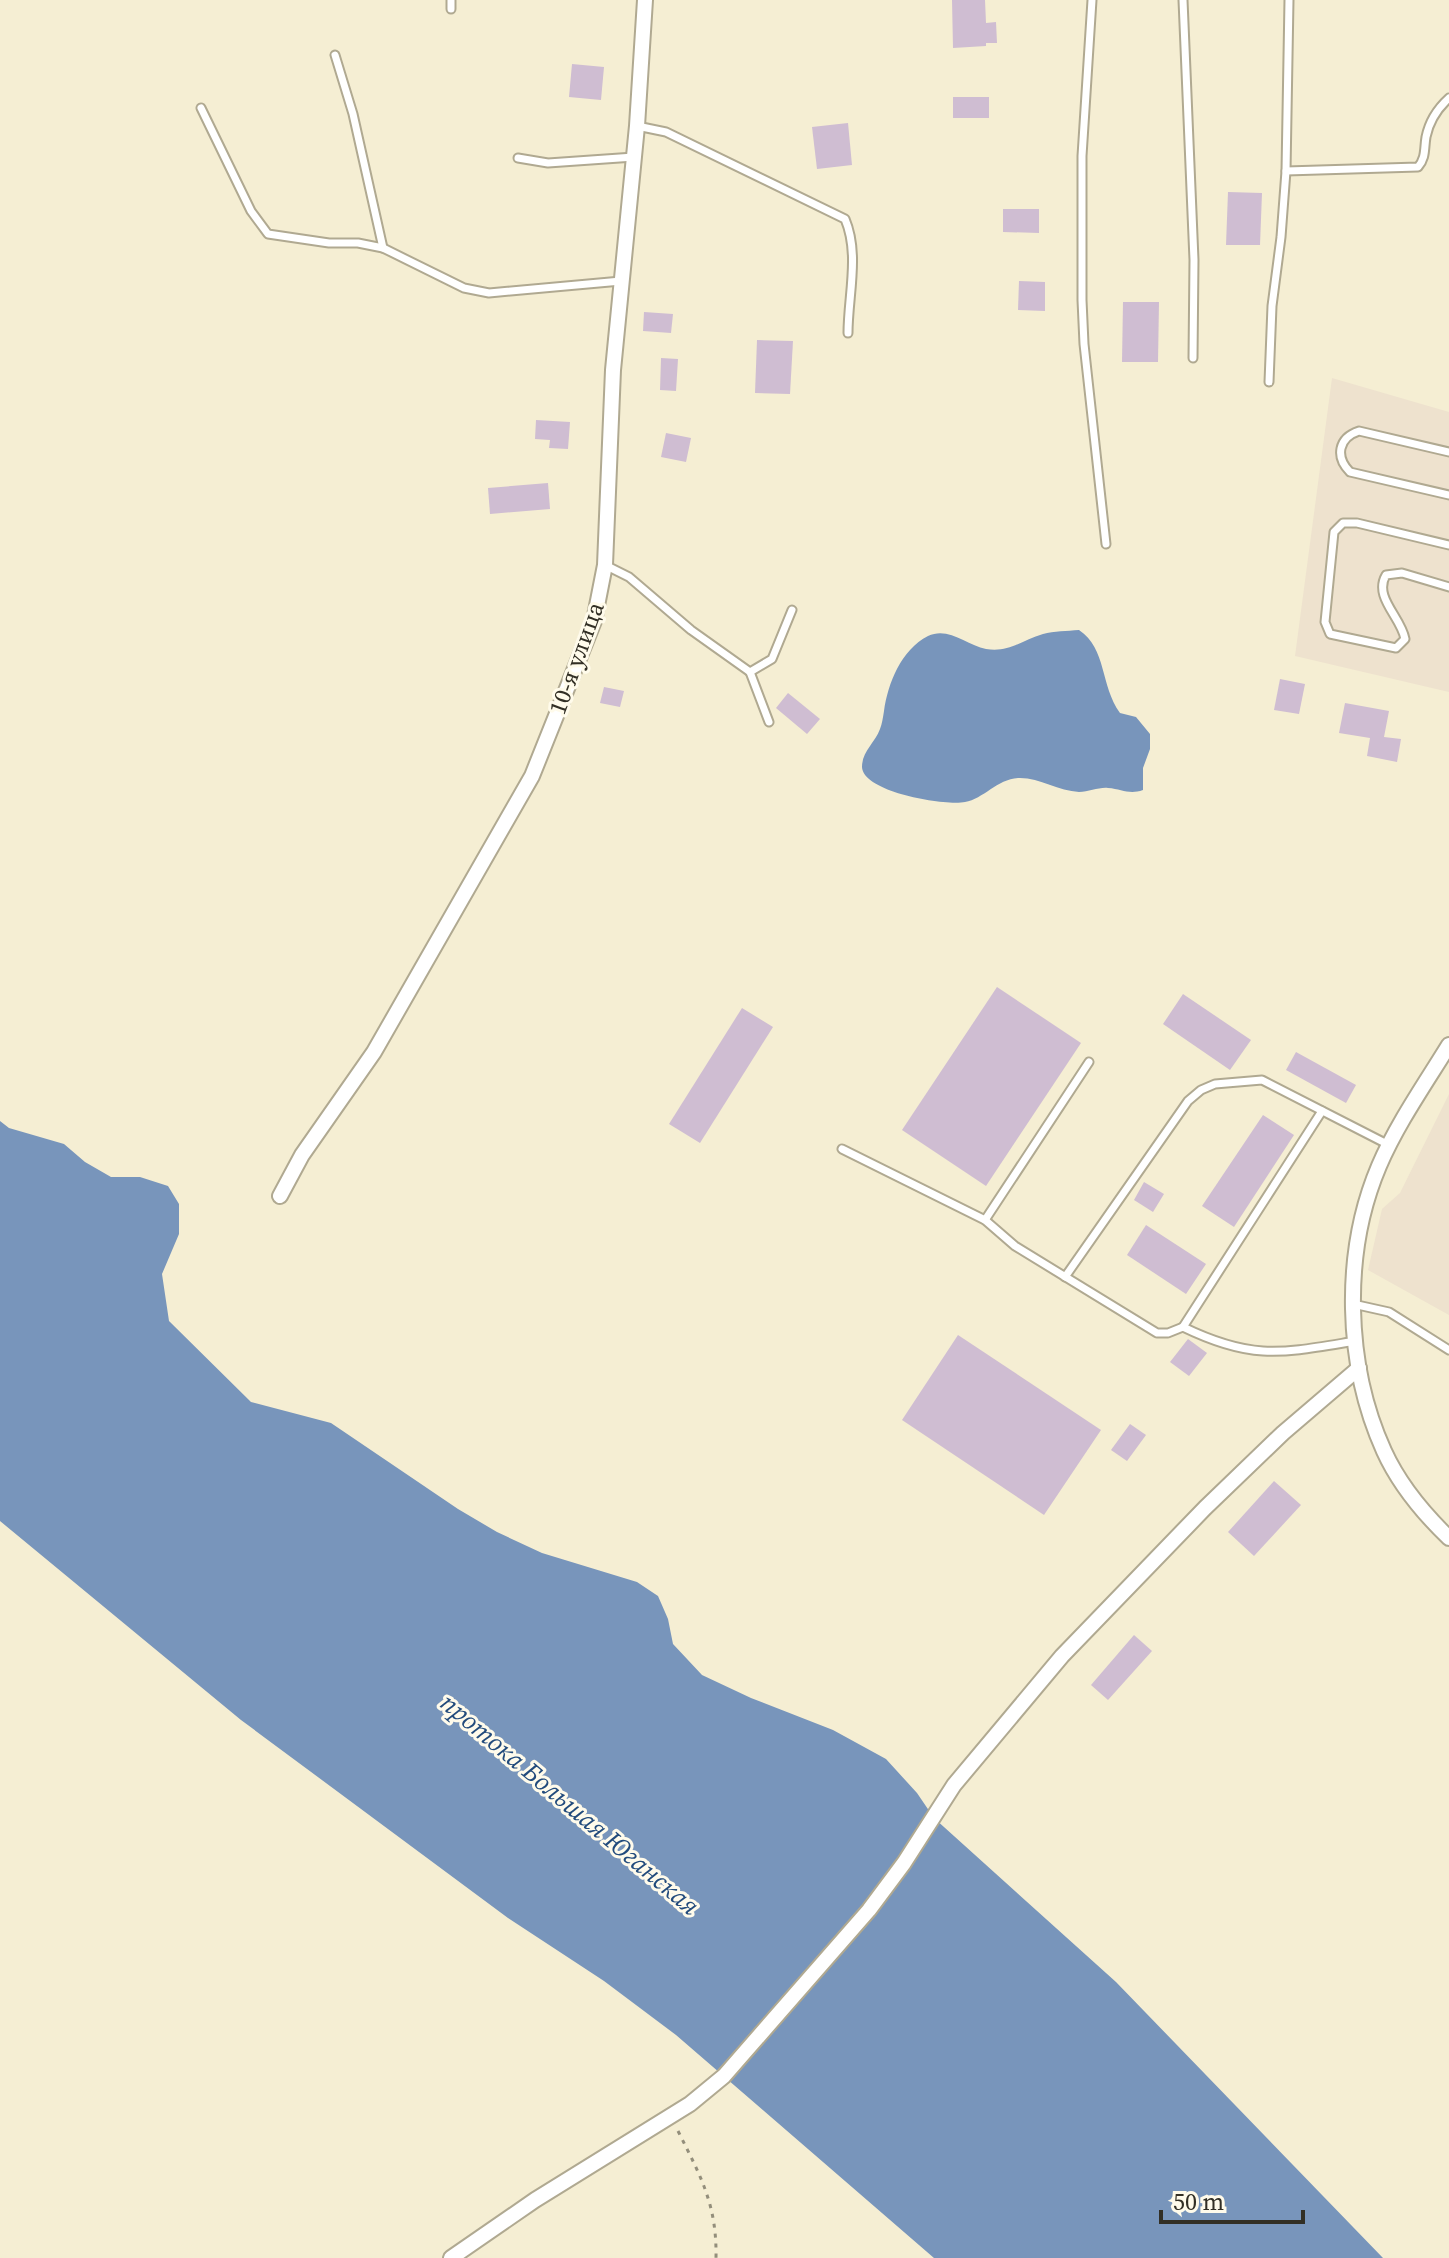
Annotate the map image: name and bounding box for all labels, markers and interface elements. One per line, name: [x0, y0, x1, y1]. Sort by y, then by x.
street label: 10-я улица: [540, 596, 612, 719]
water label: протока Большая Юганская: [433, 1685, 707, 1923]
scale bar: [1161, 2174, 1303, 2224]
text: 50 m: [1173, 2185, 1224, 2218]

